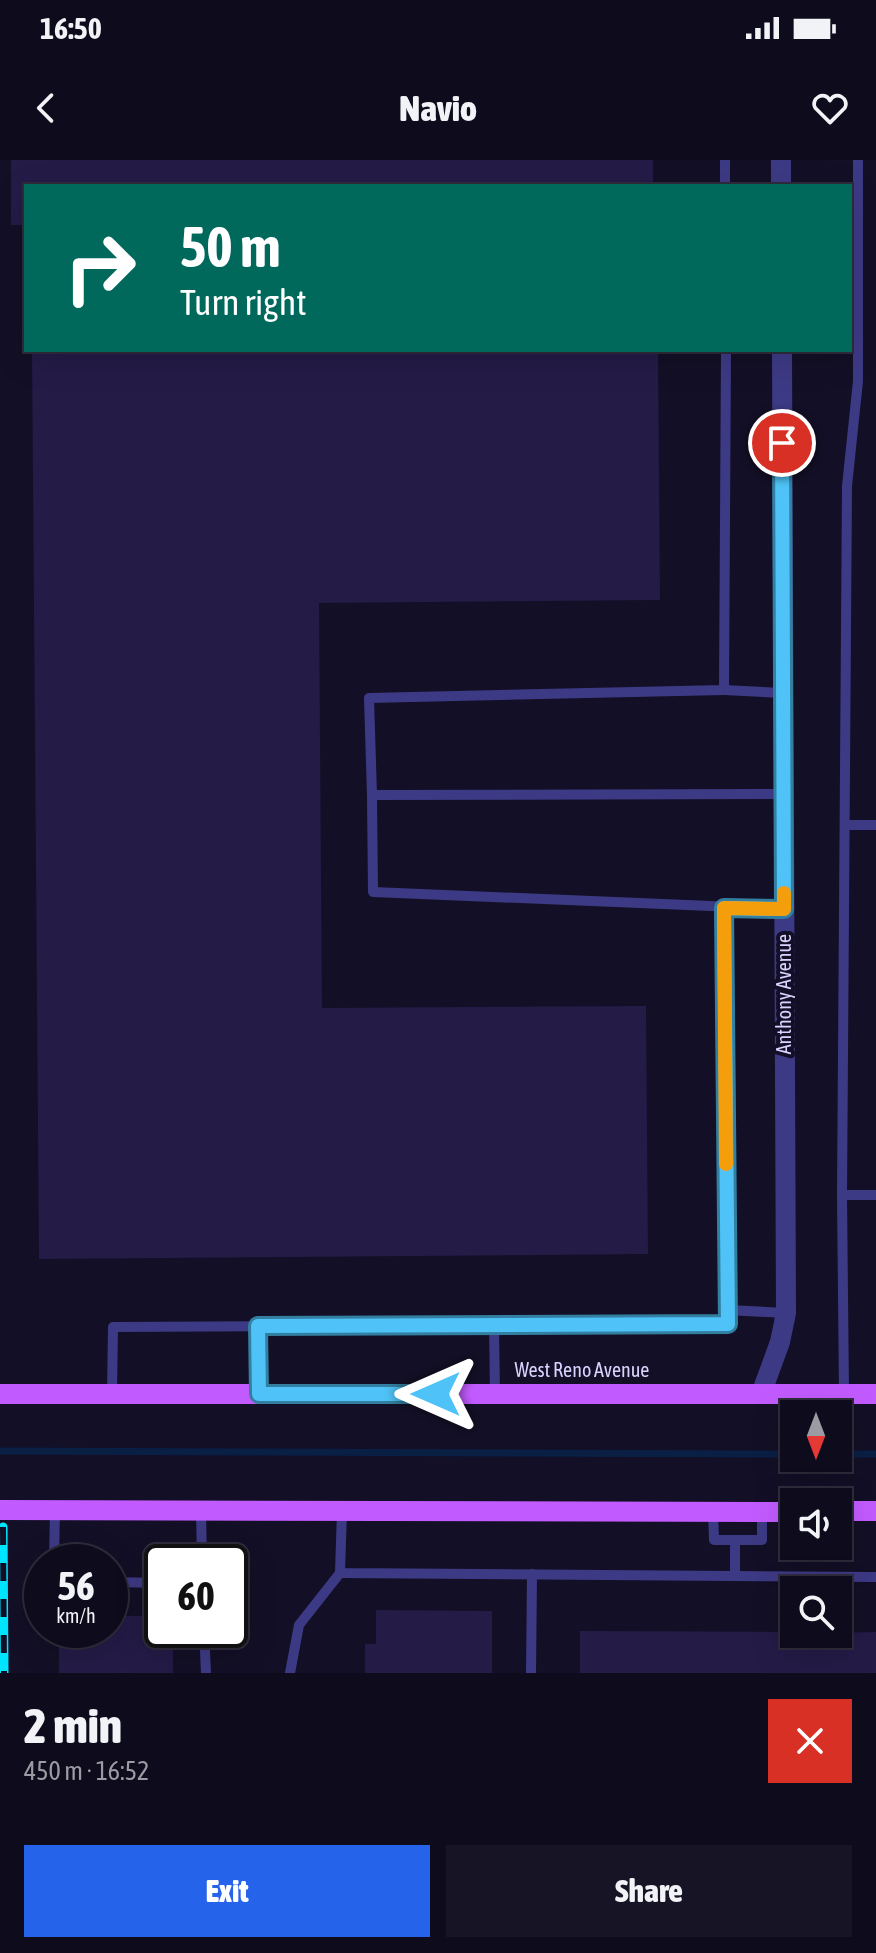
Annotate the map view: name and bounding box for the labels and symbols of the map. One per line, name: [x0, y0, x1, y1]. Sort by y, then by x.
pin: [748, 409, 816, 477]
street label: Anthony Avenue: [772, 934, 795, 1054]
position arrow: [394, 1352, 478, 1436]
street label: West Reno Avenue: [515, 1358, 649, 1381]
north arrow: [780, 1400, 852, 1472]
speed limit sign: 60: [144, 1544, 248, 1648]

